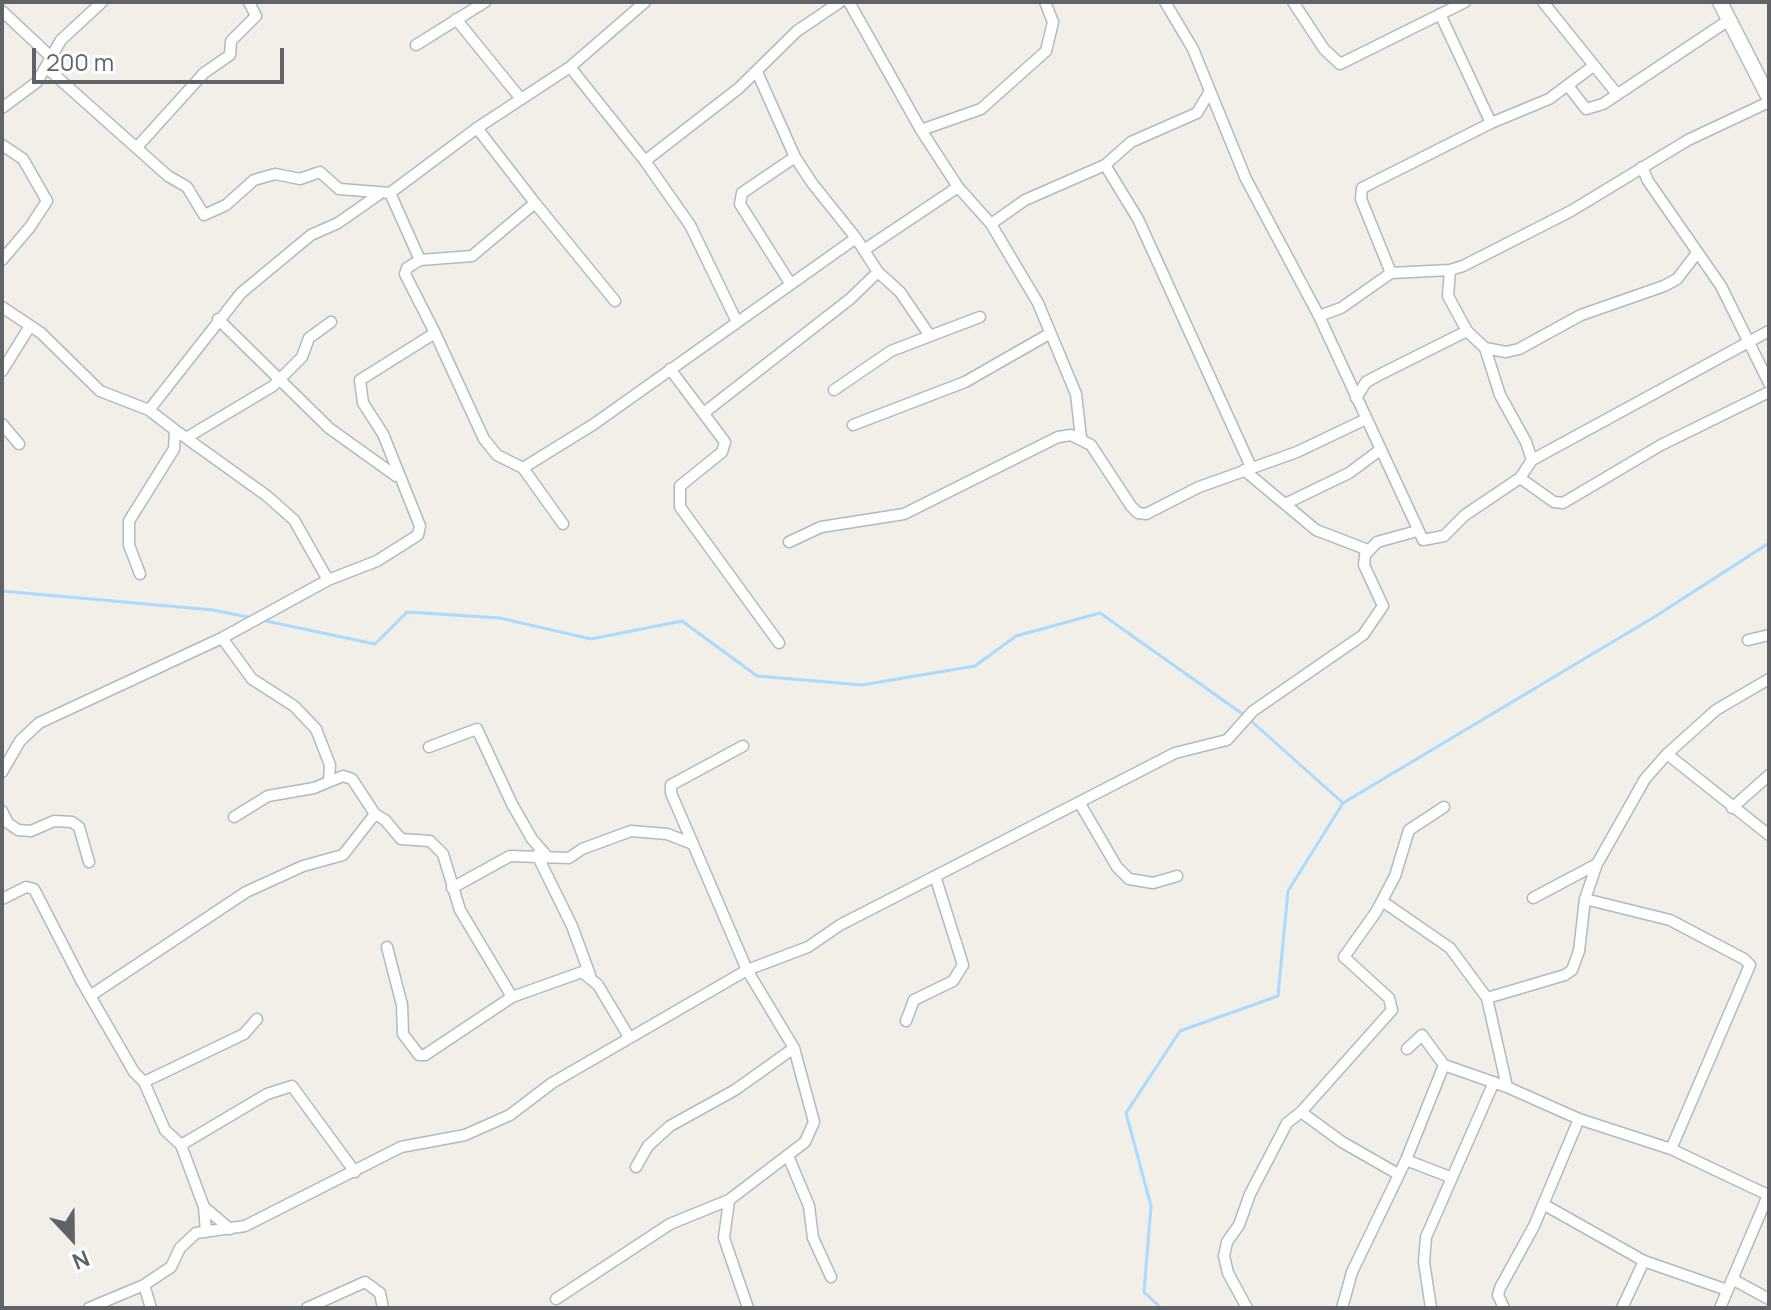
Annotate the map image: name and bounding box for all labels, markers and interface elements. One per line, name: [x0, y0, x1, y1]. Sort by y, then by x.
scale bar: [36, 32, 288, 82]
text: 200 m: [46, 45, 114, 78]
north arrow: [32, 1198, 112, 1278]
text: N: [68, 1243, 94, 1277]

